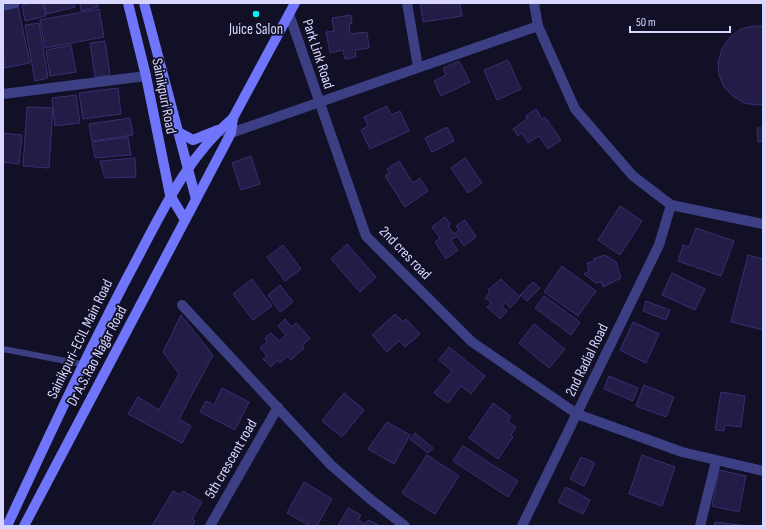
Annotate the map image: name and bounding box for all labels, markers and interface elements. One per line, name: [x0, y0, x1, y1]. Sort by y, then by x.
scale bar: [630, 8, 730, 34]
marker: Juice Salon: [251, 9, 261, 19]
text: 50 m: [636, 15, 656, 30]
street label: Park Link Road: [298, 17, 338, 91]
place label: Juice Salon: [228, 20, 283, 39]
street label: Sainikpuri Road: [147, 56, 181, 136]
street label: 2nd cres road: [375, 222, 435, 284]
street label: Sainikpuri-ECIL Main Road: [43, 276, 117, 402]
street label: Dr A.S.Rao Nagar Road: [63, 303, 131, 409]
street label: 2nd Radial Road: [561, 320, 613, 400]
street label: 5th crescent road: [201, 416, 261, 502]

